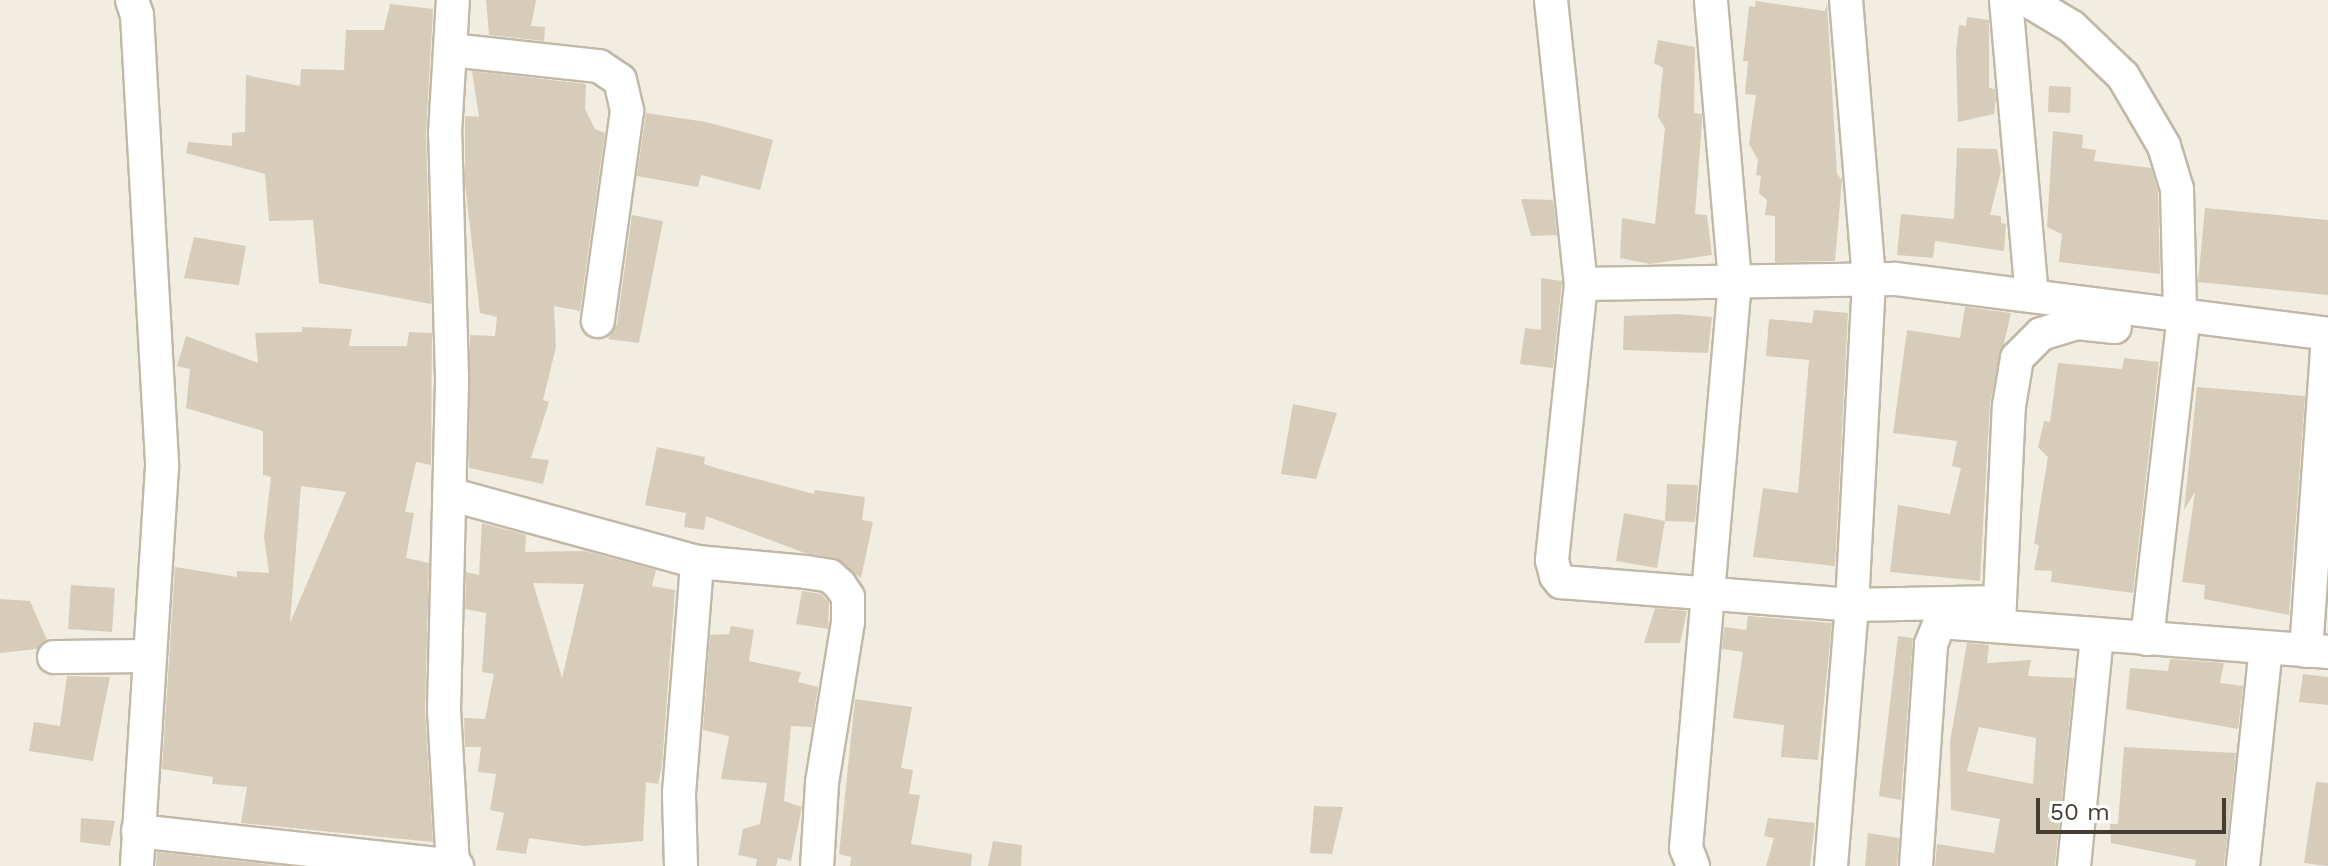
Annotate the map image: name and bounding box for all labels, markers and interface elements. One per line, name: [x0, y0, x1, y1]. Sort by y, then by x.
scale bar: [2040, 782, 2230, 832]
text: 50 m: [2050, 798, 2110, 826]

